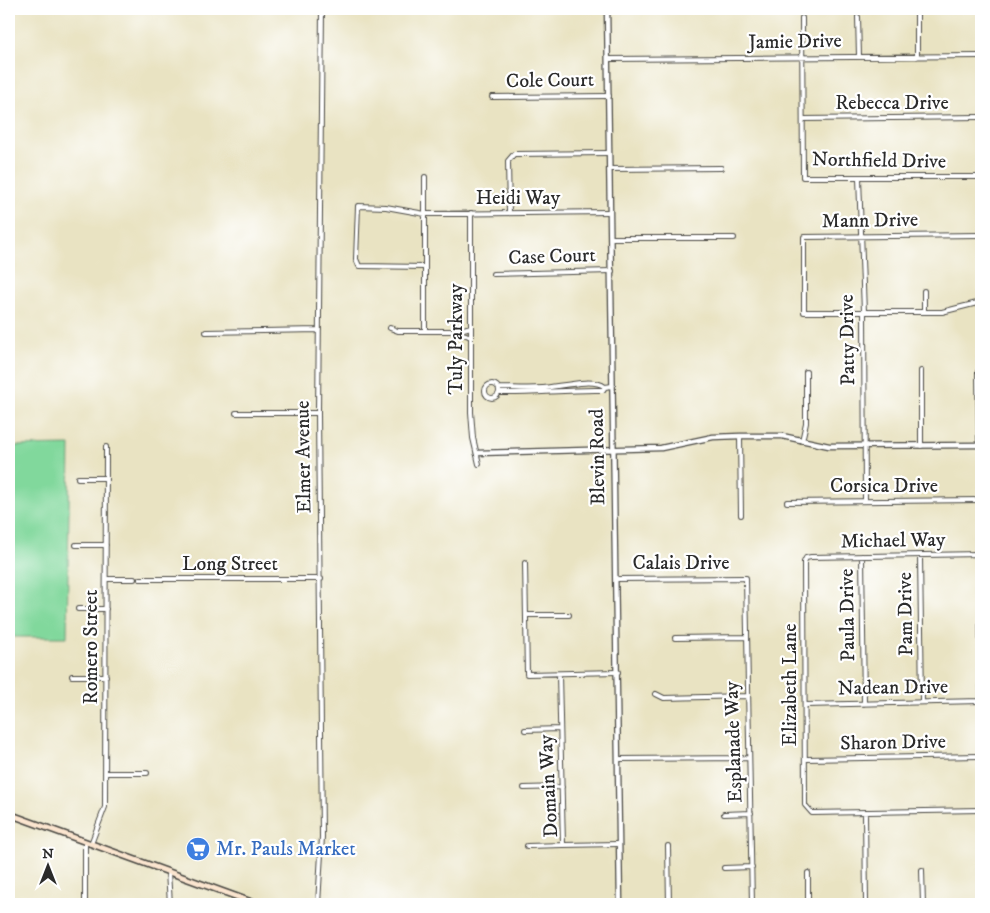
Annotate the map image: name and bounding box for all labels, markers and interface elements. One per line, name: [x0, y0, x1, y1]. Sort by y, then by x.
street label: Jamie Drive: [746, 29, 842, 55]
street label: Cole Court: [506, 68, 594, 94]
street label: Rebecca Drive: [835, 91, 949, 116]
street label: Northfield Drive: [812, 147, 946, 175]
street label: Heidi Way: [476, 186, 561, 211]
street label: Mann Drive: [822, 208, 918, 234]
street label: Case Court: [508, 243, 596, 271]
street label: Tuly Parkway: [444, 283, 469, 394]
street label: Patty Drive: [835, 294, 861, 386]
street label: Elmer Avenue: [291, 400, 317, 514]
street label: Blevin Road: [585, 408, 611, 506]
street label: Corsica Drive: [830, 474, 938, 499]
street label: Michael Way: [840, 528, 946, 554]
street label: Calais Drive: [633, 551, 729, 576]
street label: Long Street: [182, 552, 278, 577]
street label: Paula Drive: [835, 568, 861, 662]
street label: Pam Drive: [893, 572, 919, 656]
street label: Romero Street: [79, 590, 104, 704]
street label: Elizabeth Lane: [778, 624, 803, 746]
street label: Nadean Drive: [838, 675, 948, 701]
street label: Esplanade Way: [719, 680, 749, 803]
street label: Sharon Drive: [840, 730, 946, 756]
street label: Domain Way: [534, 733, 564, 838]
supermarket icon: Mr. Pauls Market: [185, 836, 211, 862]
place label: Mr. Pauls Market: [216, 837, 356, 862]
north arrow: [22, 840, 72, 890]
text: N: [42, 845, 54, 863]

